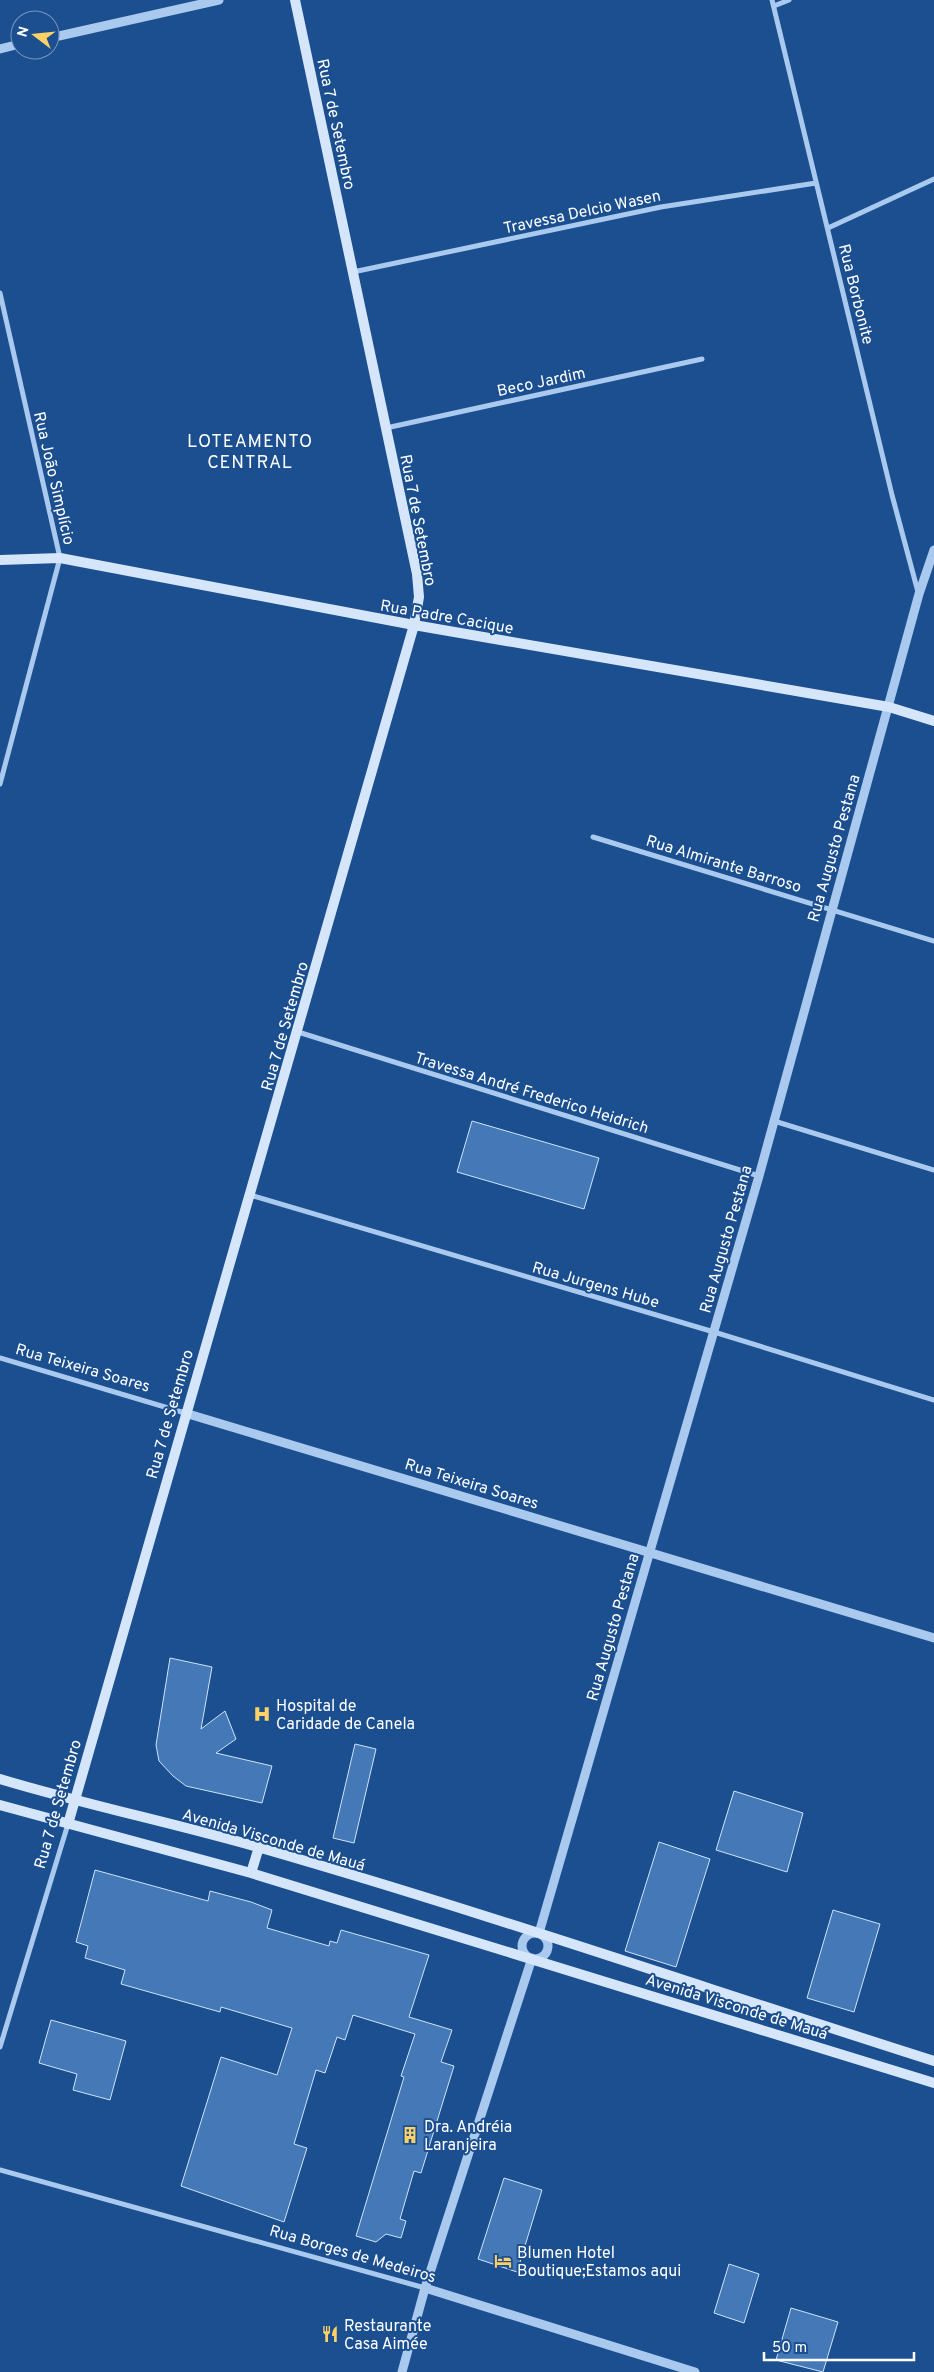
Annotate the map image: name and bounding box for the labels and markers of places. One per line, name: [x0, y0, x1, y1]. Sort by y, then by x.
place label: Hospital de Caridade de Canela: [276, 1697, 415, 1735]
hospital icon: Hospital de Caridade de Canela: [252, 1704, 272, 1724]
place label: Dra. Andréia Laranjeira: [424, 2118, 512, 2156]
building icon: Dra. Andréia Laranjeira: [400, 2125, 420, 2145]
place label: Blumen Hotel Boutique;Estamos aqui: [517, 2244, 681, 2282]
hotel icon: Blumen Hotel Boutique;Estamos aqui: [493, 2251, 513, 2271]
place label: Restaurante Casa Aimée: [344, 2317, 431, 2355]
restaurant icon: Restaurante Casa Aimée: [320, 2324, 340, 2344]

